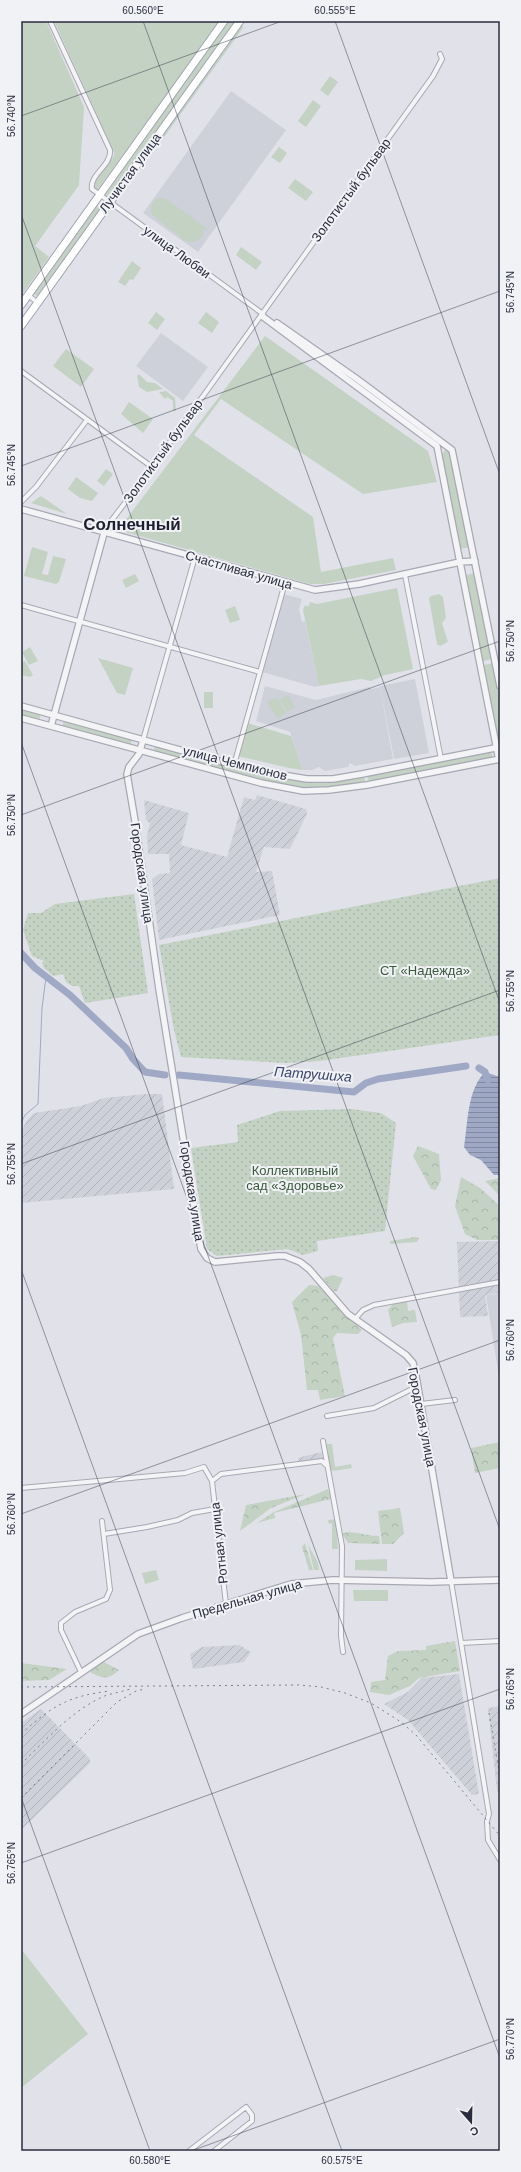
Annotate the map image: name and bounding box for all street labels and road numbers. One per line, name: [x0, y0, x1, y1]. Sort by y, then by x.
street label: Лучистая улица: [96, 129, 164, 216]
street label: Золотистый бульвар: [308, 135, 394, 245]
street label: улица Любви: [141, 223, 213, 281]
street label: Золотистый бульвар: [120, 396, 206, 506]
street label: Счастливая улица: [184, 548, 295, 593]
street label: улица Чемпионов: [181, 743, 289, 783]
street label: Городская улица: [128, 822, 157, 925]
street label: Городская улица: [177, 1140, 207, 1243]
street label: Городская улица: [405, 1366, 439, 1469]
street label: Ротная улица: [207, 1501, 231, 1584]
street label: Предельная улица: [191, 1576, 304, 1622]

